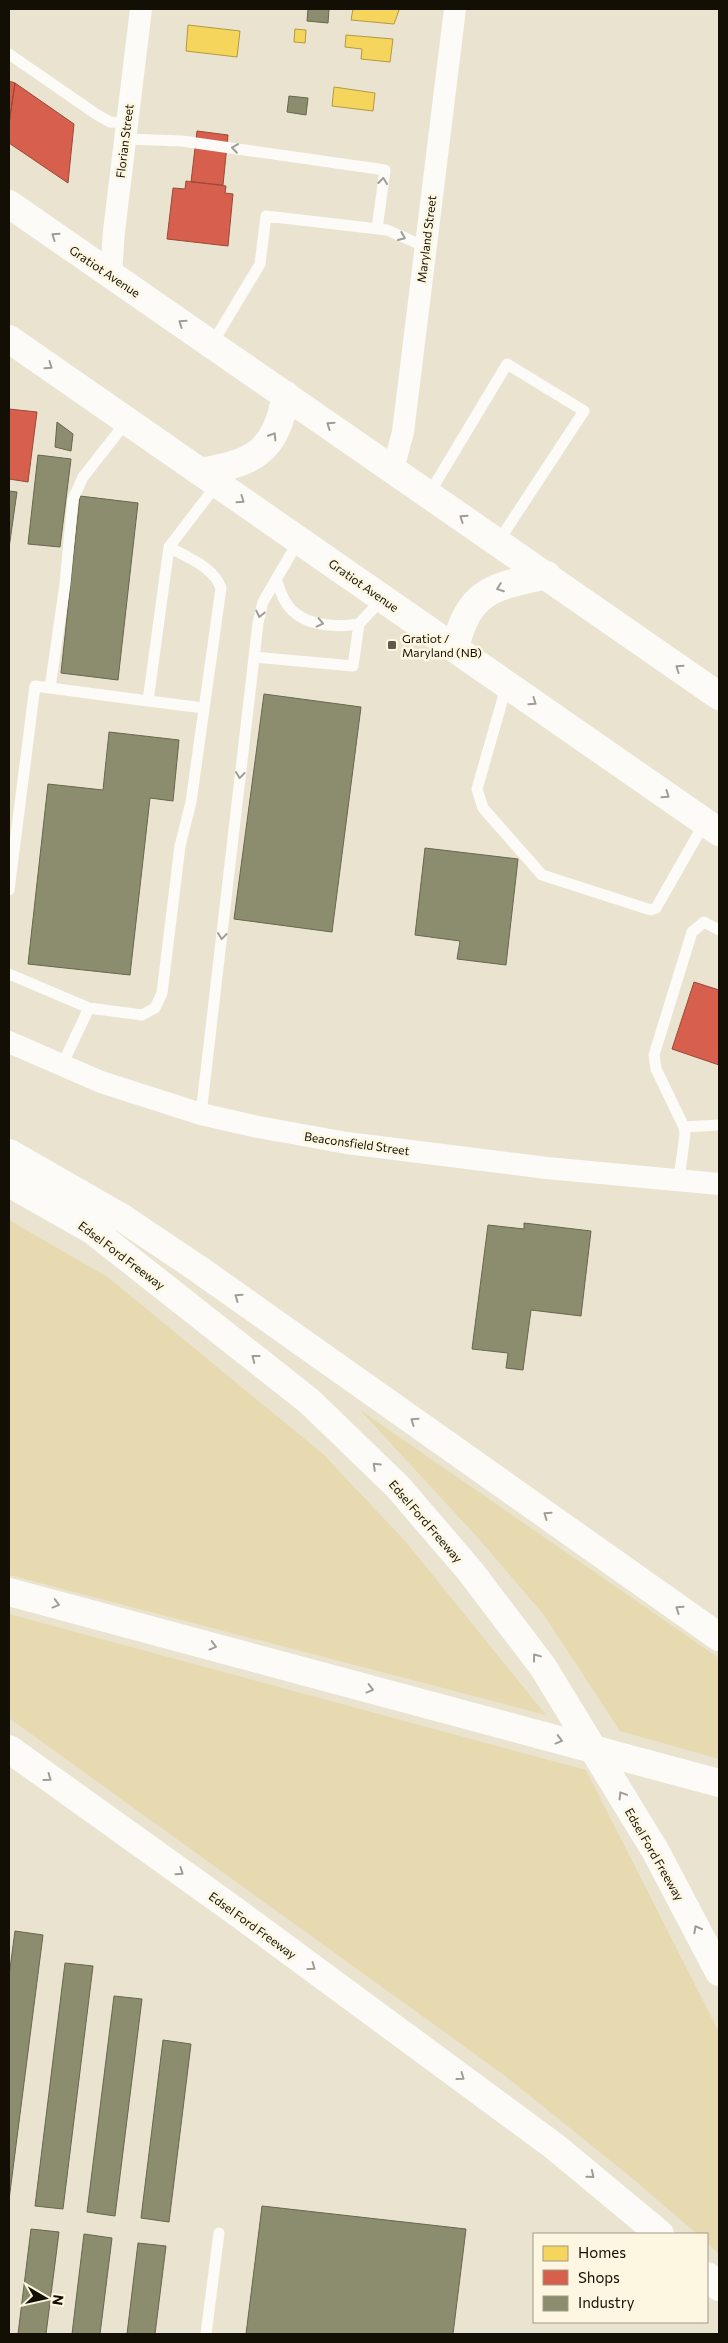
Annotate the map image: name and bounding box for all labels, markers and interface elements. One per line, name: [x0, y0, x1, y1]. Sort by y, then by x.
street label: Florian Street: [113, 103, 135, 179]
one-way arrow: [231, 144, 239, 154]
one-way arrow: [378, 177, 388, 185]
street label: Maryland Street: [414, 194, 438, 284]
one-way arrow: [397, 230, 406, 241]
one-way arrow: [51, 233, 61, 242]
street label: Gratiot Avenue: [67, 242, 143, 300]
one-way arrow: [178, 320, 188, 329]
one-way arrow: [44, 360, 53, 370]
one-way arrow: [326, 422, 336, 431]
one-way arrow: [266, 433, 276, 442]
one-way arrow: [235, 494, 245, 503]
one-way arrow: [460, 515, 469, 524]
street label: Gratiot Avenue: [326, 556, 402, 614]
one-way arrow: [496, 582, 504, 592]
one-way arrow: [255, 609, 266, 618]
one-way arrow: [316, 617, 324, 628]
place label: Gratiot / Maryland (NB): [402, 631, 482, 659]
marker: Gratiot / Maryland (NB): [386, 639, 398, 651]
one-way arrow: [675, 665, 685, 674]
one-way arrow: [527, 696, 537, 705]
one-way arrow: [235, 771, 246, 779]
one-way arrow: [660, 789, 670, 798]
one-way arrow: [217, 933, 228, 941]
street label: Beaconsfield Street: [303, 1129, 411, 1157]
street label: Edsel Ford Freeway: [76, 1218, 168, 1292]
one-way arrow: [235, 1294, 244, 1303]
one-way arrow: [251, 1355, 260, 1364]
one-way arrow: [410, 1418, 420, 1427]
one-way arrow: [373, 1463, 382, 1472]
street label: Edsel Ford Freeway: [386, 1477, 466, 1565]
one-way arrow: [543, 1512, 552, 1521]
one-way arrow: [51, 1598, 60, 1609]
one-way arrow: [675, 1606, 685, 1615]
one-way arrow: [208, 1641, 216, 1651]
one-way arrow: [533, 1653, 542, 1663]
one-way arrow: [365, 1683, 373, 1693]
one-way arrow: [554, 1734, 563, 1745]
one-way arrow: [42, 1772, 51, 1780]
one-way arrow: [618, 1792, 628, 1801]
street label: Edsel Ford Freeway: [623, 1805, 687, 1903]
one-way arrow: [175, 1866, 184, 1875]
street label: Edsel Ford Freeway: [207, 1889, 299, 1961]
one-way arrow: [693, 1925, 703, 1934]
one-way arrow: [306, 1962, 315, 1970]
one-way arrow: [455, 2072, 464, 2080]
one-way arrow: [585, 2170, 594, 2179]
legend: [533, 2233, 708, 2323]
text: Homes: [578, 2243, 626, 2261]
text: Shops: [578, 2268, 620, 2286]
north arrow: [20, 2273, 70, 2323]
text: Industry: [578, 2293, 635, 2311]
text: N: [49, 2294, 68, 2307]

